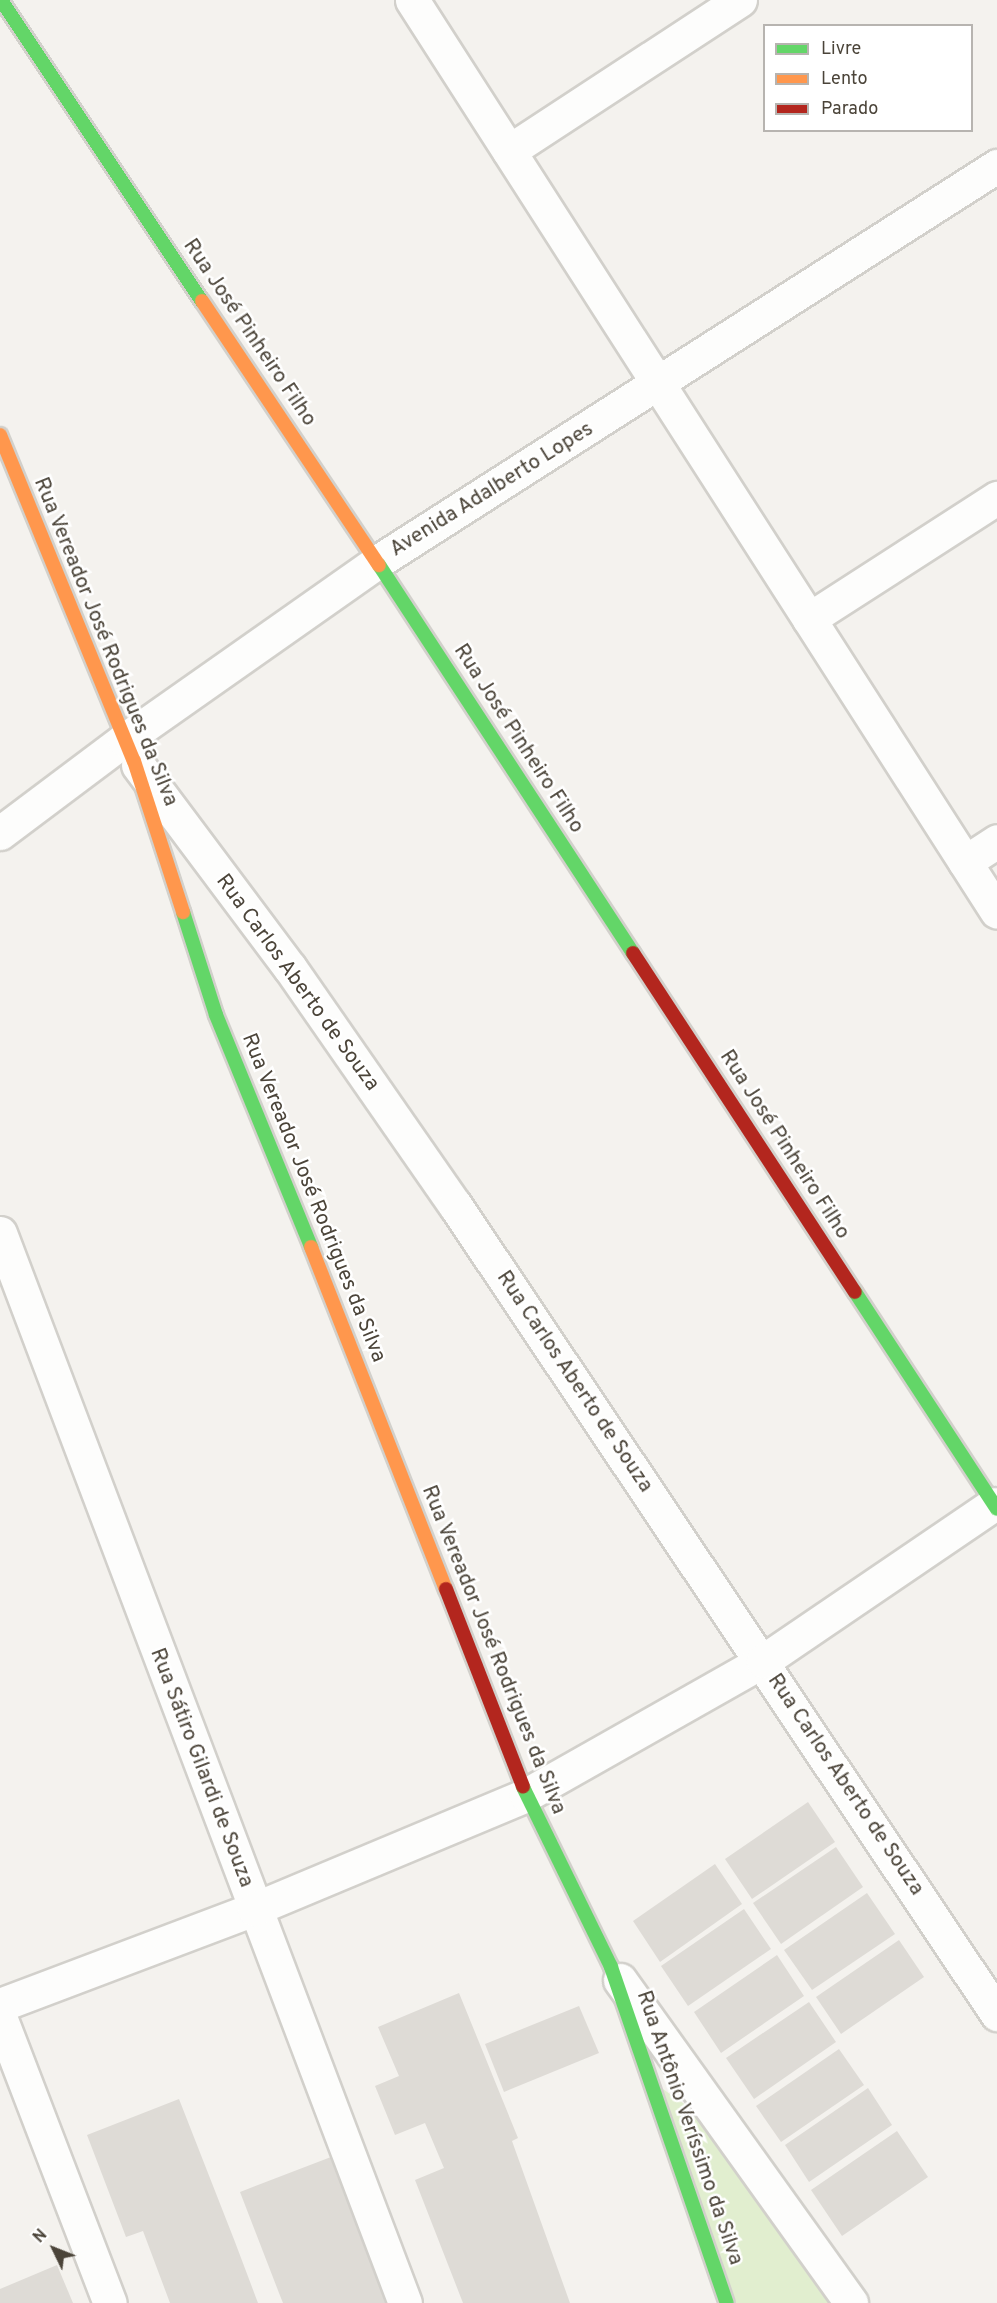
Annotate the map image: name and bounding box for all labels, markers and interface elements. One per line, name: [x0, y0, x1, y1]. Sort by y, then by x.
legend: [763, 24, 973, 132]
text: Livre: [821, 38, 861, 61]
text: Lento: [821, 68, 867, 91]
text: Parado: [821, 98, 878, 121]
street label: Rua José Pinheiro Filho: [177, 235, 321, 431]
street label: Avenida Adalberto Lopes: [385, 417, 599, 563]
street label: Rua Vereador José Rodrigues da Silva: [27, 474, 183, 810]
street label: Rua José Pinheiro Filho: [447, 640, 589, 838]
street label: Rua Carlos Aberto de Souza: [210, 869, 384, 1097]
street label: Rua Vereador José Rodrigues da Silva: [235, 1030, 391, 1366]
street label: Rua José Pinheiro Filho: [713, 1046, 855, 1244]
street label: Rua Carlos Aberto de Souza: [490, 1266, 658, 1498]
street label: Rua Vereador José Rodrigues da Silva: [415, 1482, 571, 1818]
street label: Rua Sátiro Gilardi de Souza: [144, 1645, 258, 1891]
street label: Rua Carlos Aberto de Souza: [761, 1669, 929, 1901]
street label: Rua Antônio Veríssimo da Silva: [630, 1987, 748, 2269]
north arrow: [24, 2219, 84, 2279]
text: N: [30, 2226, 52, 2248]

